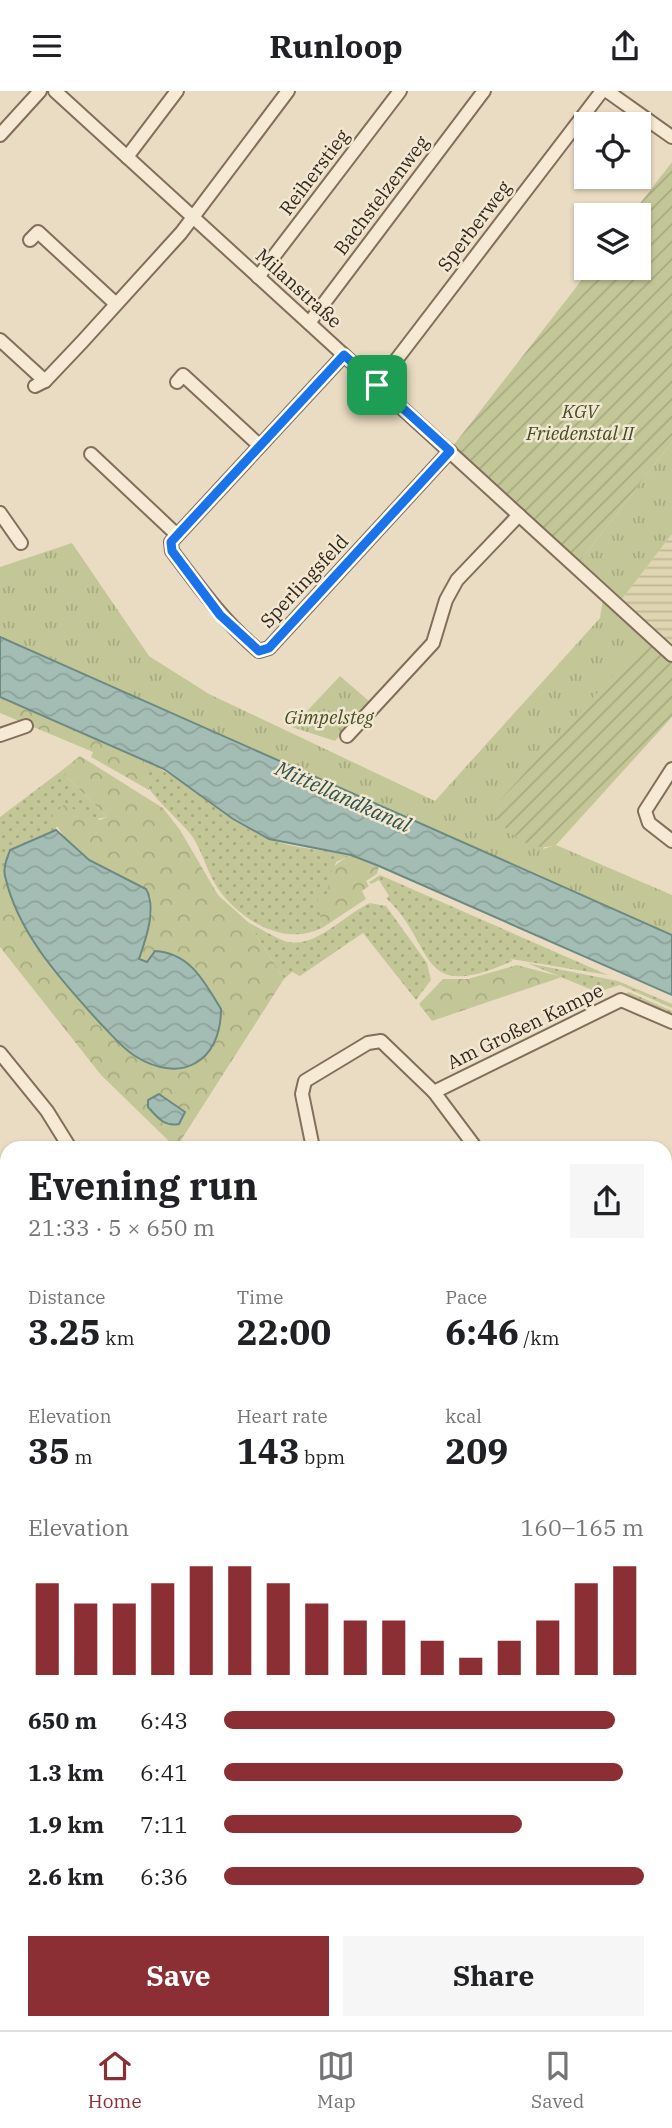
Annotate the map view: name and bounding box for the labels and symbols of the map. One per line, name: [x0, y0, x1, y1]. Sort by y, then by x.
street label: Reiherstieg: [274, 124, 355, 220]
street label: Bachstelzenweg: [328, 130, 434, 259]
street label: Sperberweg: [432, 175, 516, 276]
street label: Milanstraße: [251, 243, 347, 333]
pin: [347, 355, 407, 415]
park label: KGV Friedenstal II: [525, 399, 636, 445]
street label: Sperlingsfeld: [255, 529, 353, 633]
park label: Gimpelsteg: [284, 705, 375, 729]
water label: Mittellandkanal: [270, 753, 417, 839]
street label: Am Großen Kampe: [443, 978, 607, 1074]

